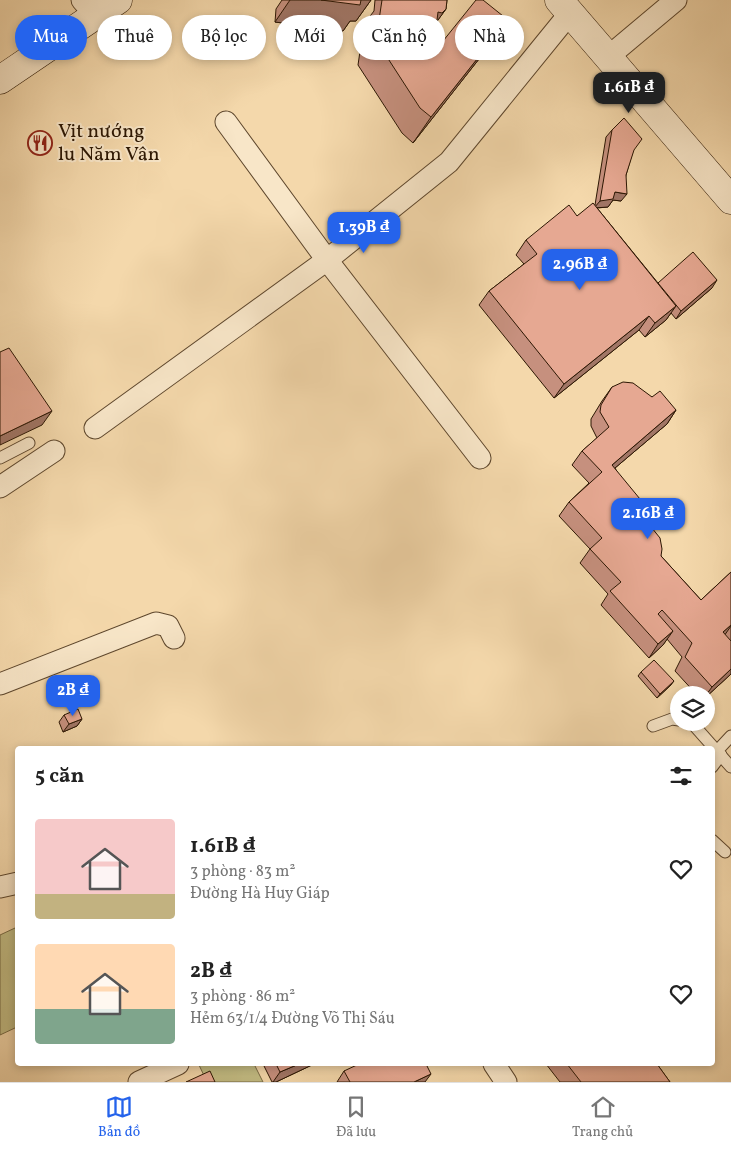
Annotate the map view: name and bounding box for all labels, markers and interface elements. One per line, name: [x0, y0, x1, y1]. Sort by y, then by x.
chip: Mua: [15, 15, 87, 60]
chip: Thuê: [97, 15, 172, 60]
chip: Bộ lọc: [182, 15, 266, 60]
chip: Mới: [276, 15, 343, 60]
chip: Căn hộ: [353, 15, 445, 60]
chip: Nhà: [455, 15, 524, 60]
pin: 1.61B ₫: [583, 72, 675, 114]
text: 1.61B ₫: [604, 77, 654, 99]
place label: Vịt nướng lu Năm Vân: [58, 118, 160, 169]
restaurant icon: Vịt nướng lu Năm Vân: [27, 130, 53, 156]
pin: 1.39B ₫: [318, 212, 410, 254]
text: 1.39B ₫: [338, 217, 390, 239]
pin: 2.96B ₫: [534, 248, 626, 291]
text: 2.96B ₫: [553, 254, 607, 276]
pin: 2.16B ₫: [602, 498, 694, 540]
text: 2.16B ₫: [622, 503, 674, 525]
pin: 2B ₫: [43, 674, 103, 717]
text: 2B ₫: [57, 680, 89, 702]
map controls: [670, 686, 715, 731]
button: layers: [670, 686, 715, 731]
text: 5 căn: [35, 762, 84, 791]
icon: filters: [667, 762, 695, 790]
text: 1.61B ₫: [190, 832, 255, 861]
icon: home: [75, 839, 135, 899]
icon: heart: [667, 855, 695, 883]
text: 3 phòng · 83 m²: [190, 861, 295, 883]
text: Đường Hà Huy Giáp: [190, 883, 330, 905]
text: 2B ₫: [190, 957, 232, 986]
icon: home: [75, 964, 135, 1024]
icon: heart: [667, 980, 695, 1008]
text: 3 phòng · 86 m²: [190, 986, 295, 1008]
text: Hẻm 63/1/4 Đường Võ Thị Sáu: [190, 1008, 395, 1030]
tab: Bản đồ: [98, 1093, 140, 1142]
tab: Đã lưu: [336, 1093, 376, 1142]
tab: Trang chủ: [572, 1093, 633, 1142]

